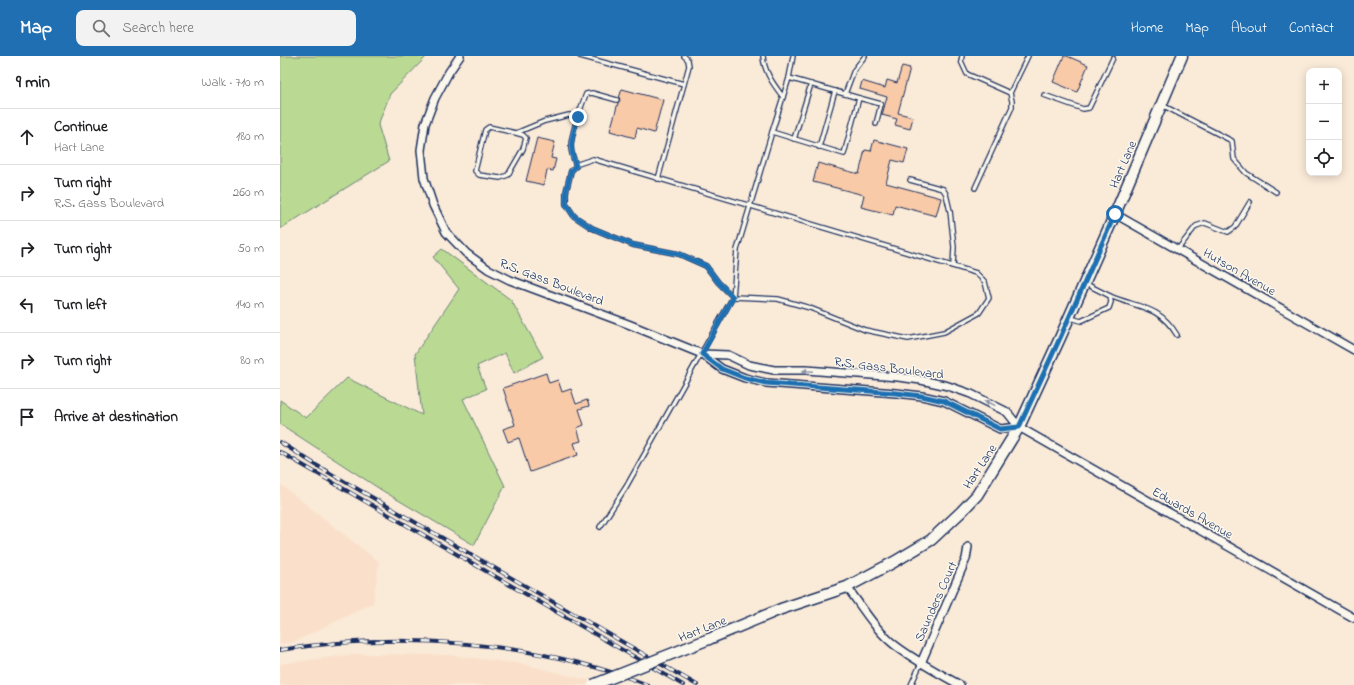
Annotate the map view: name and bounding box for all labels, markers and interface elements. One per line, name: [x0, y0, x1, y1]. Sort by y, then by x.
search box: [76, 10, 356, 46]
text: Map: [20, 15, 52, 42]
icon: search: [90, 17, 112, 39]
text: Search here: [122, 17, 194, 39]
text: Home: [1131, 18, 1163, 39]
text: Map: [1185, 18, 1209, 39]
text: About: [1231, 18, 1267, 39]
text: Contact: [1289, 18, 1334, 39]
map controls: [1306, 68, 1342, 176]
button: +: [1306, 68, 1342, 104]
text: 9 min: [16, 70, 50, 95]
text: Walk · 710 m: [201, 73, 264, 92]
button: −: [1306, 104, 1342, 140]
route end: [569, 108, 587, 126]
text: Continue: [54, 116, 108, 138]
icon: ahead: [16, 126, 38, 148]
text: 180 m: [236, 127, 264, 146]
text: Hart Lane: [54, 138, 104, 157]
street label: Hart Lane: [1105, 138, 1142, 191]
button: locate: [1306, 140, 1342, 176]
text: Turn right: [54, 172, 112, 194]
icon: right: [16, 182, 38, 204]
text: 260 m: [233, 183, 264, 202]
text: R.S. Gass Boulevard: [54, 194, 164, 213]
route start: [1106, 205, 1124, 223]
icon: right: [16, 238, 38, 260]
text: Turn right: [54, 238, 112, 260]
text: 50 m: [238, 239, 264, 258]
street label: Hutson Avenue: [1199, 244, 1279, 301]
street label: R.S. Gass Boulevard: [497, 254, 607, 311]
icon: left: [16, 294, 38, 316]
text: Turn left: [54, 294, 107, 316]
text: 140 m: [236, 295, 264, 314]
icon: right: [16, 350, 38, 372]
text: Turn right: [54, 350, 112, 372]
text: 80 m: [240, 351, 264, 370]
street label: R.S. Gass Boulevard: [833, 352, 945, 385]
one-way arrow: [802, 367, 814, 374]
one-way arrow: [984, 400, 996, 406]
icon: arrive: [16, 406, 38, 428]
text: Arrive at destination: [54, 406, 178, 428]
street label: Hart Lane: [959, 440, 1002, 493]
street label: Edwards Avenue: [1148, 482, 1236, 544]
street label: Saunders Court: [910, 558, 963, 645]
street label: Hart Lane: [676, 611, 730, 648]

